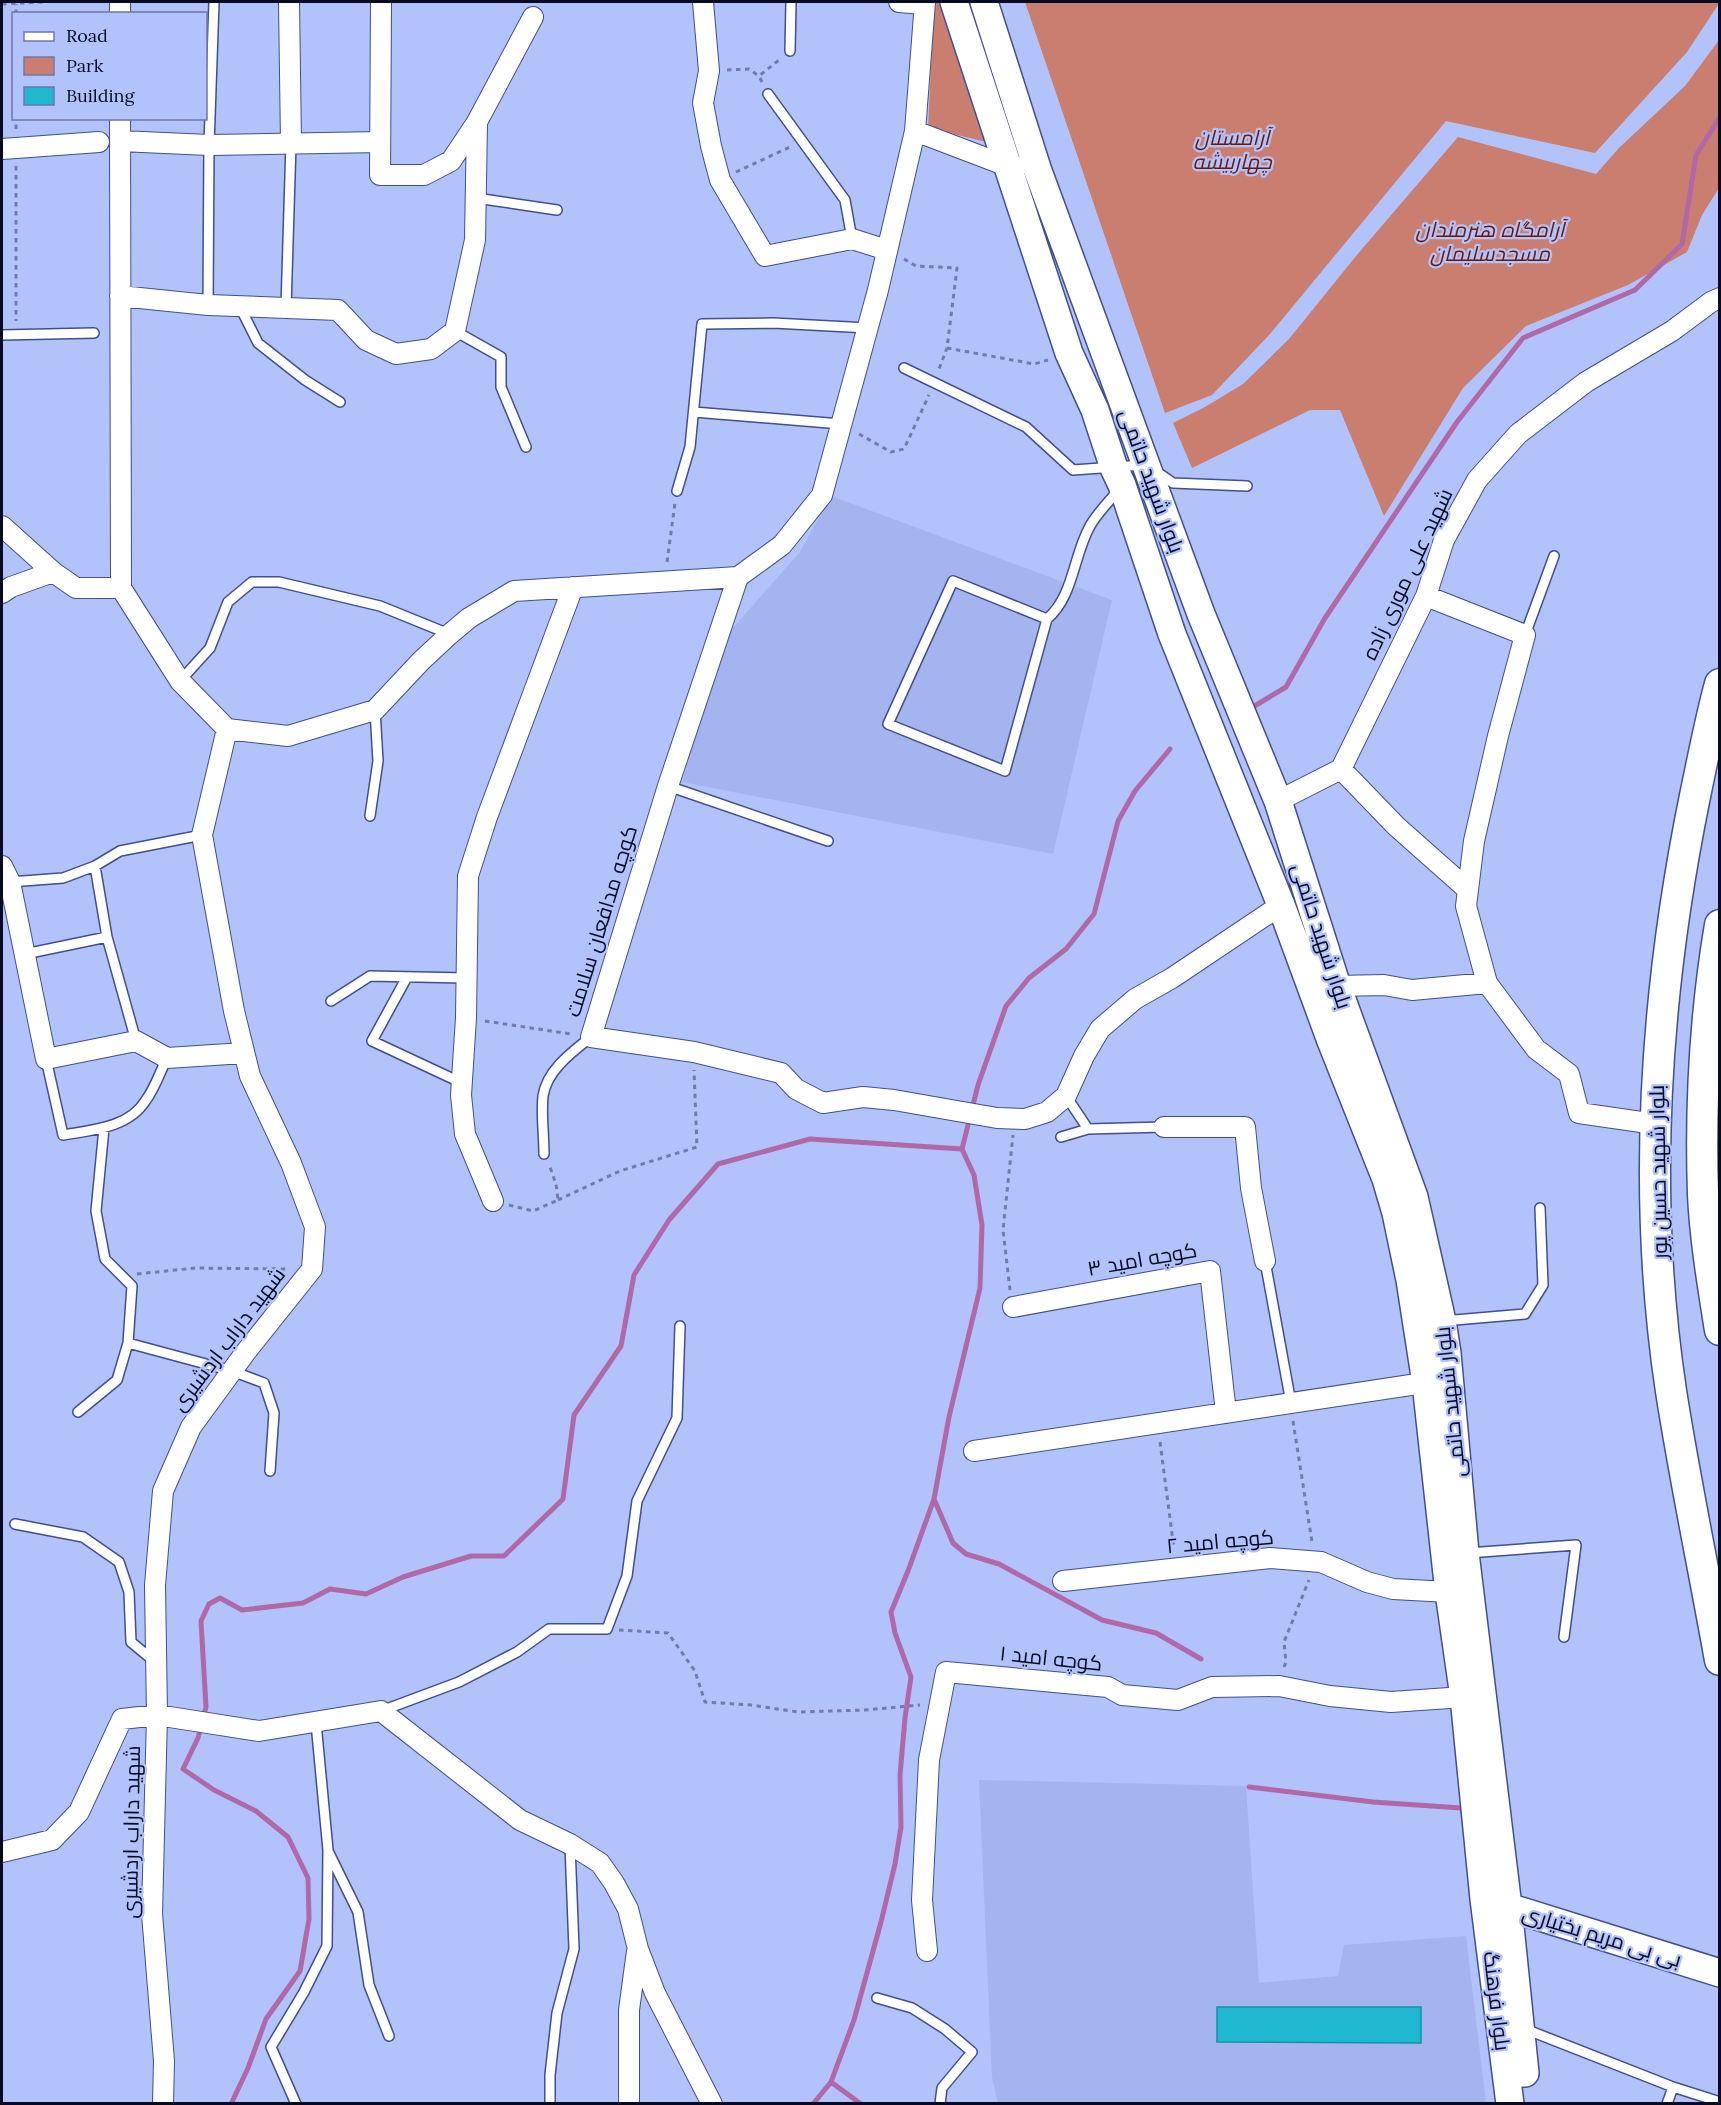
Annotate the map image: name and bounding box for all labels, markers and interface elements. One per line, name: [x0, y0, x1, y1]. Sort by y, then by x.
legend: [12, 12, 207, 120]
text: Road: [66, 24, 108, 47]
text: Park: [66, 54, 104, 77]
text: Building: [66, 84, 136, 107]
park label: آرامستان چهاربیشه: [1192, 124, 1274, 176]
park label: آرامگاه هنرمندان مسجدسلیمان: [1416, 216, 1569, 267]
street label: بلوار شهید حاتمی: [1113, 405, 1191, 557]
street label: شهید علی موری زاده: [1355, 484, 1459, 664]
street label: کوچه مدافعان سلامت: [559, 822, 644, 1020]
street label: بلوار شهید حاتمی: [1286, 860, 1358, 1012]
street label: بلوار شهيد حسین پور: [1643, 1085, 1674, 1260]
street label: کوچه امید ۳: [1085, 1236, 1199, 1283]
street label: شهید داراب اردشیری: [165, 1262, 291, 1416]
street label: بلوار شهید حاتمی: [1429, 1325, 1471, 1479]
street label: کوچه امید ۲: [1165, 1523, 1275, 1560]
street label: کوچه امید ۱: [998, 1639, 1104, 1678]
street label: شهید داراب اردشیری: [116, 1745, 146, 1919]
street label: بی بی مریم بختیاری: [1519, 1899, 1685, 1974]
street label: بلوار فرهنگ: [1478, 1950, 1516, 2052]

